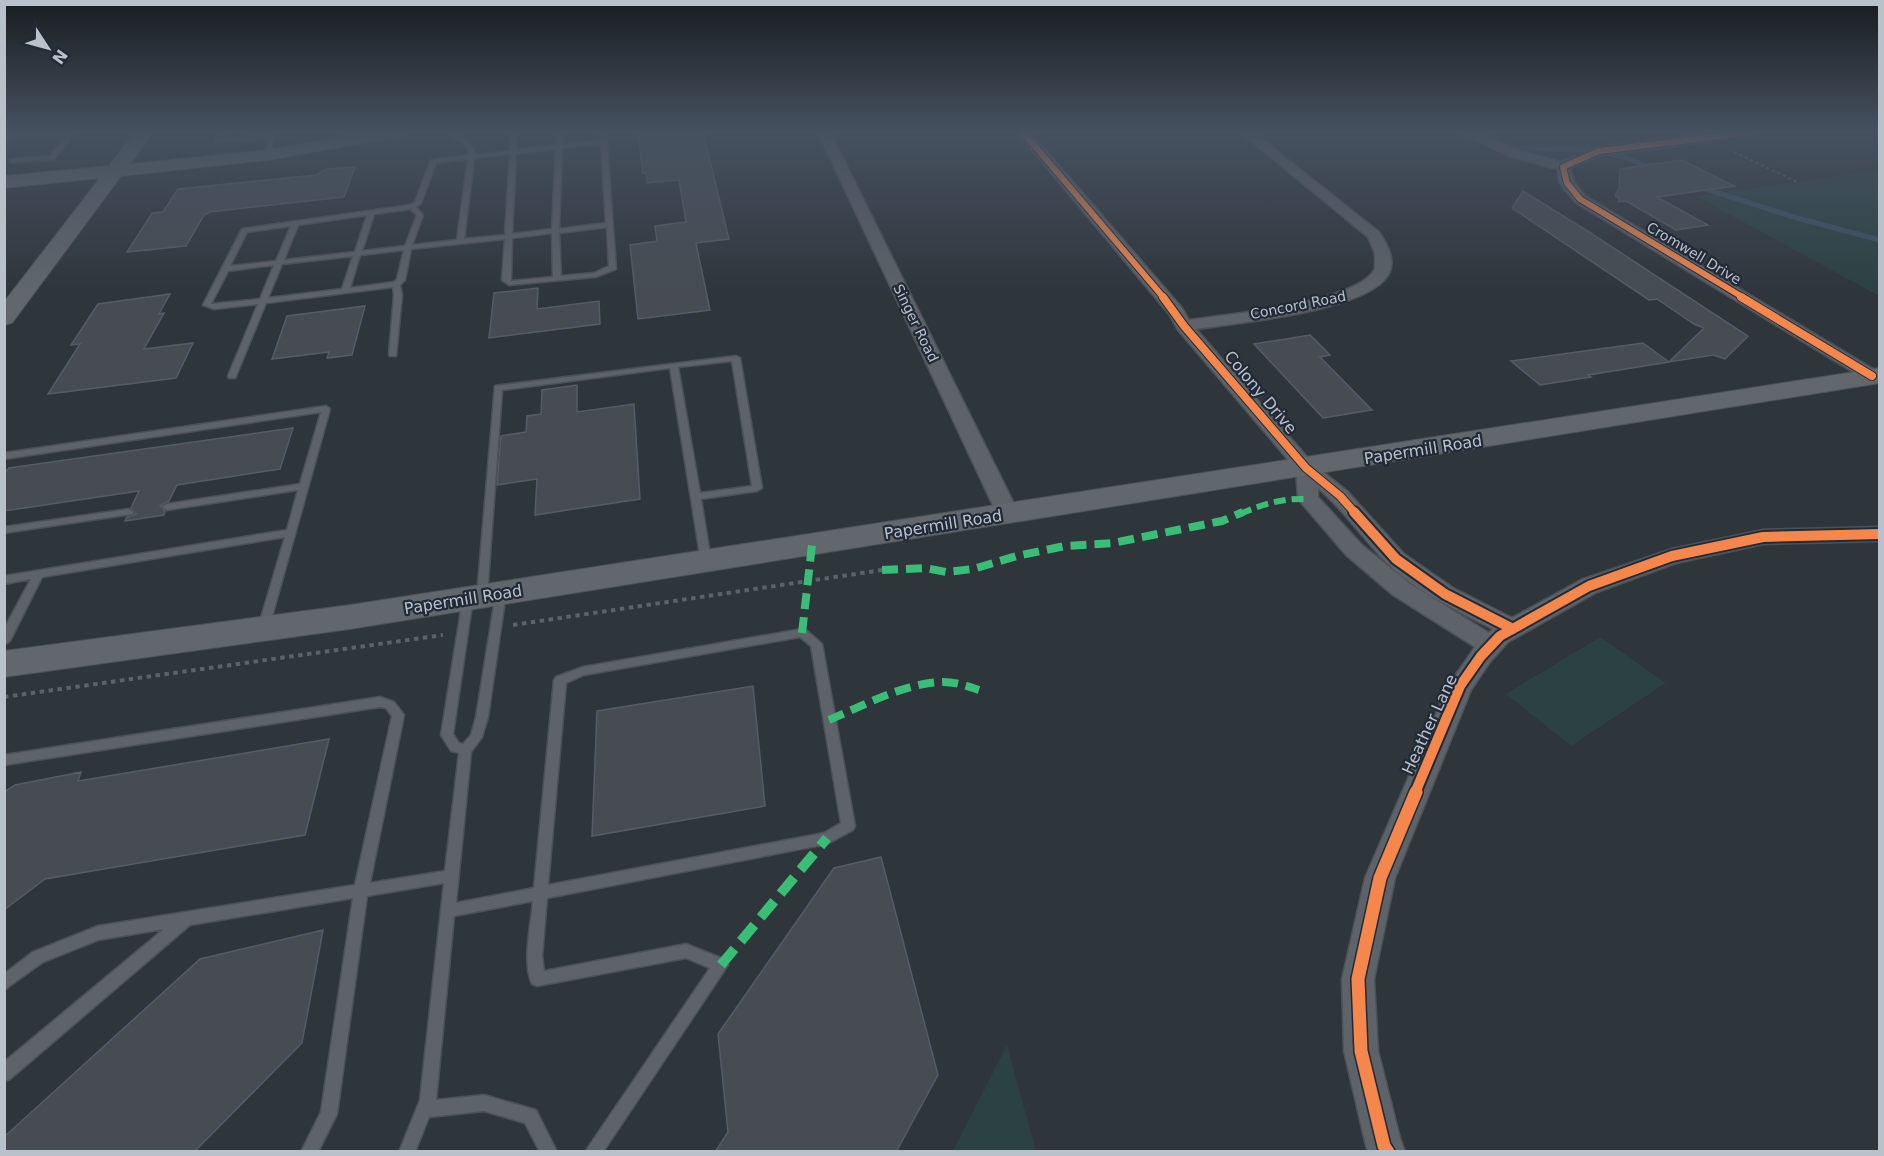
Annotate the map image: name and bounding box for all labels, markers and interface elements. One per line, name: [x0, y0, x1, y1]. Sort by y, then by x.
north arrow: [18, 18, 78, 78]
text: N: [48, 46, 71, 68]
street label: Cromwell Drive: [1644, 219, 1744, 287]
street label: Singer Road: [890, 282, 942, 364]
street label: Concord Road: [1249, 288, 1347, 322]
street label: Colony Drive: [1220, 347, 1301, 438]
street label: Papermill Road: [1363, 431, 1483, 468]
street label: Papermill Road: [883, 506, 1003, 543]
street label: Papermill Road: [403, 581, 523, 618]
street label: Heather Lane: [1398, 671, 1461, 777]

